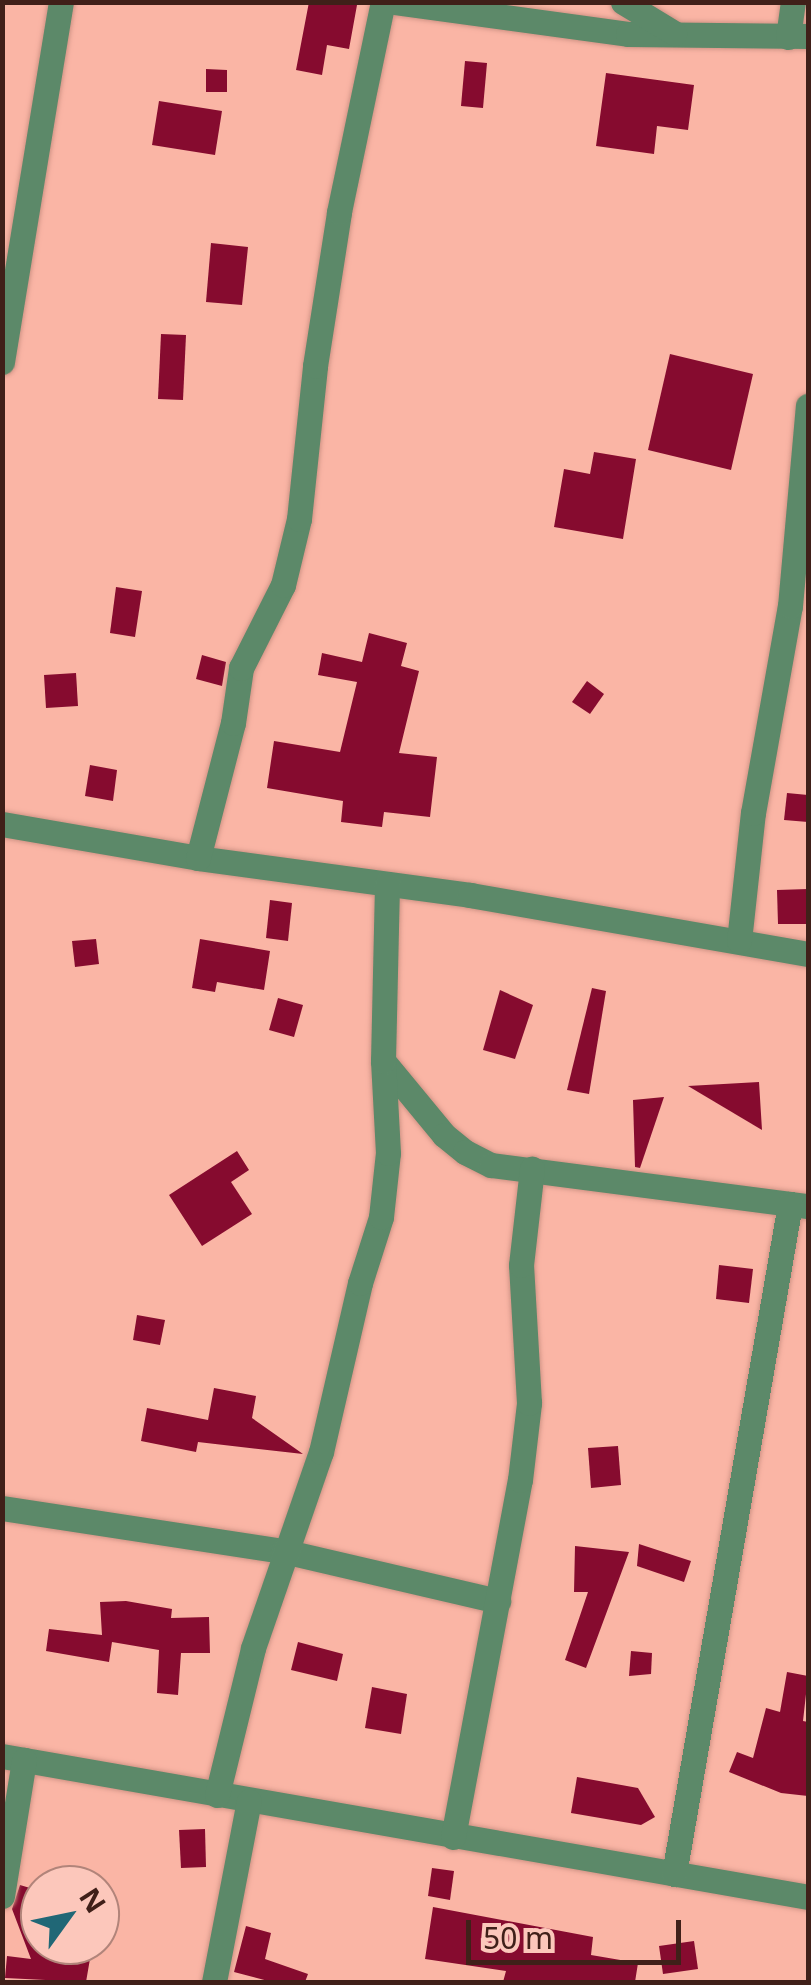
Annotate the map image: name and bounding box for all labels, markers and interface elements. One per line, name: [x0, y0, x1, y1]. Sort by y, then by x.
north arrow: [20, 1865, 120, 1965]
text: N: [71, 1880, 116, 1920]
scale bar: [471, 1900, 686, 1962]
text: 50 m: [483, 1917, 553, 1958]

